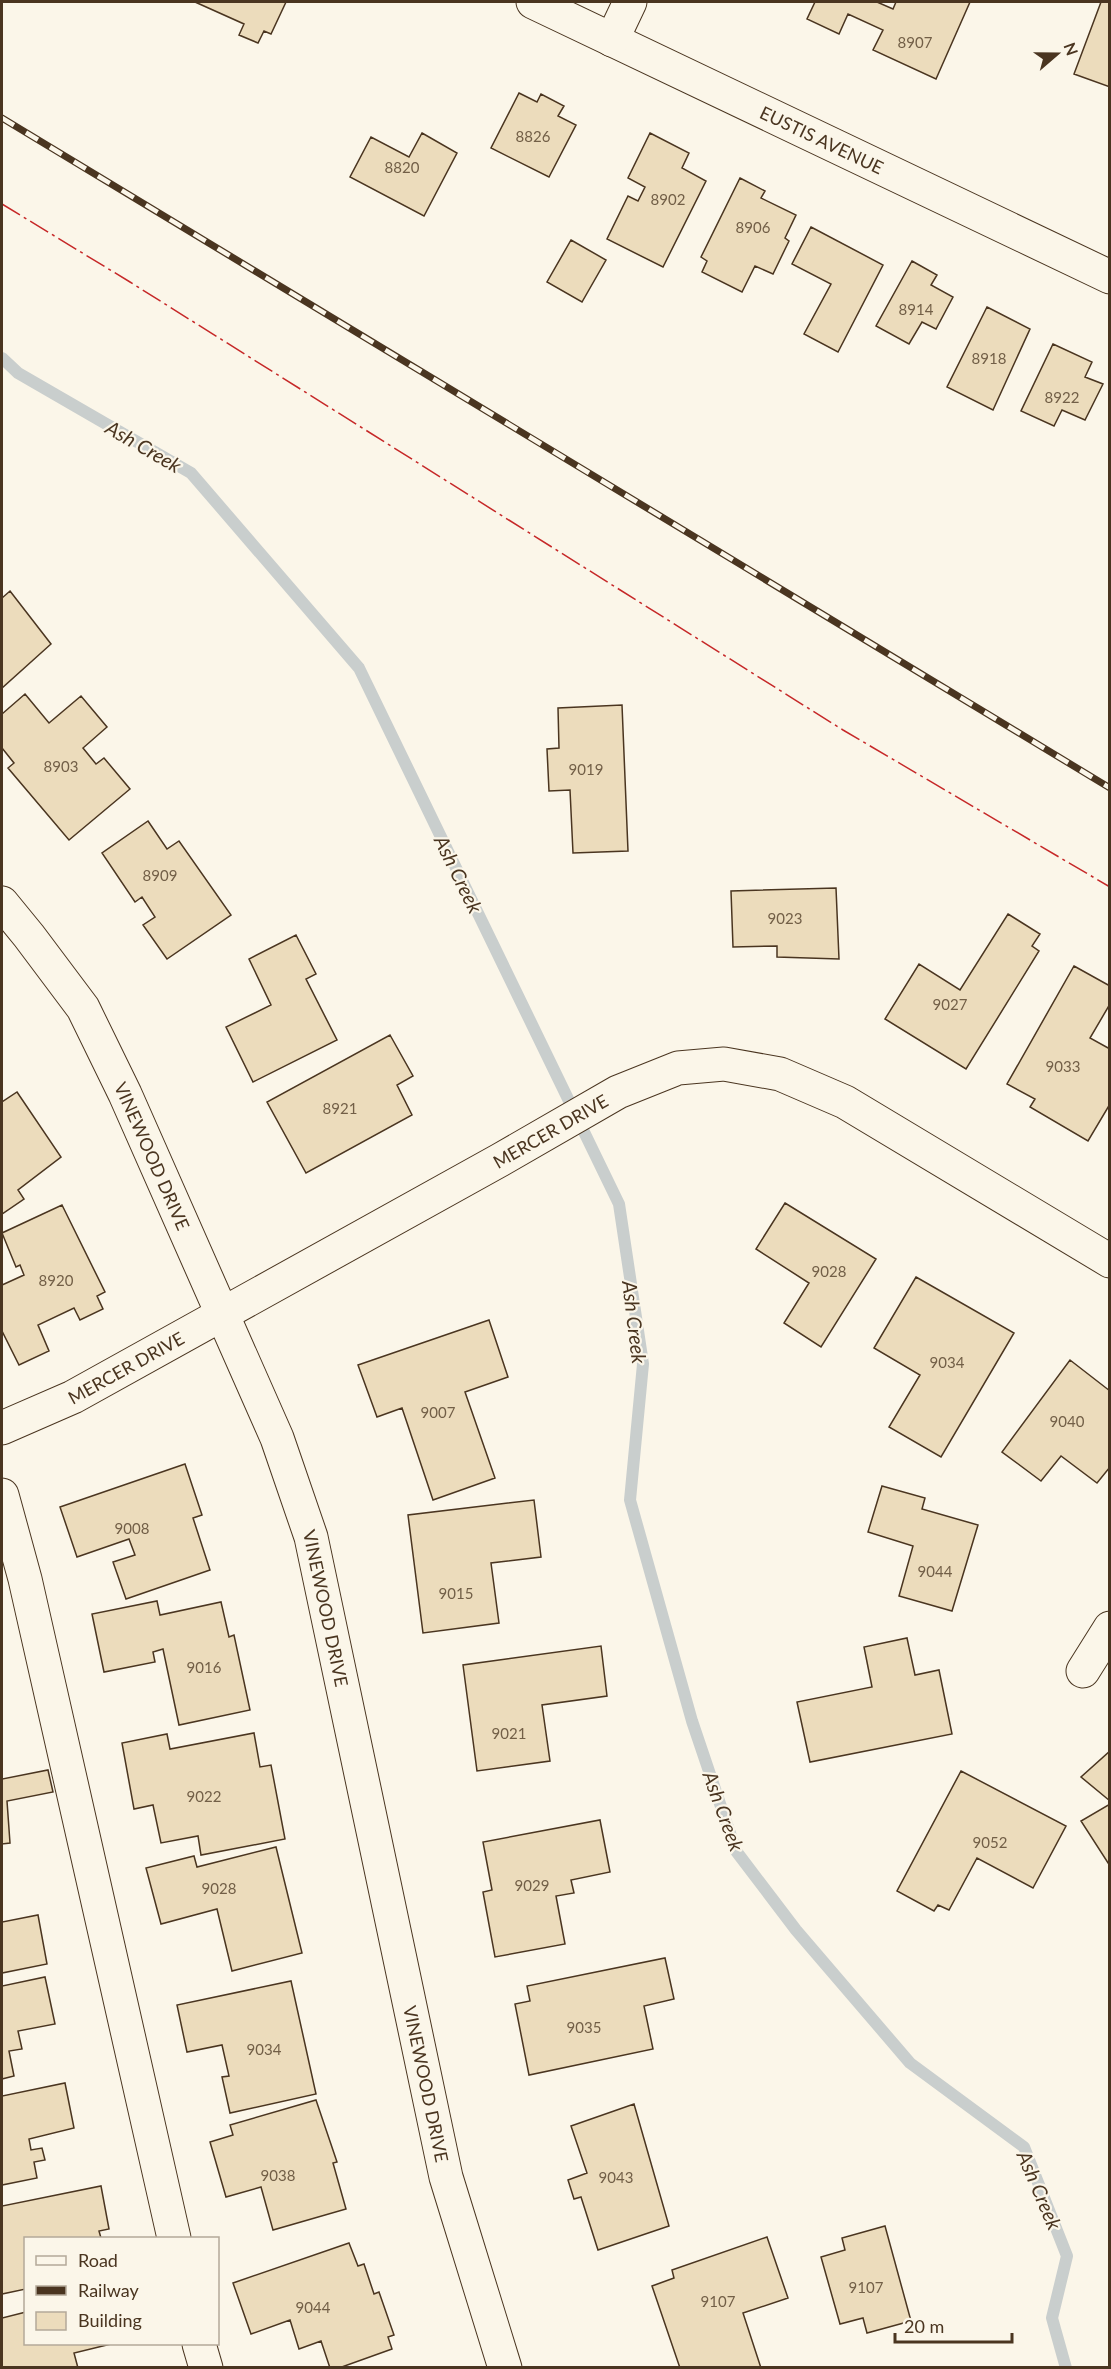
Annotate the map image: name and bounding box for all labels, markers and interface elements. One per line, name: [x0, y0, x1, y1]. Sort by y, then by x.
north arrow: [1027, 24, 1087, 84]
house number: 8907: [898, 33, 933, 51]
text: N: [1061, 40, 1083, 58]
street label: EUSTIS AVENUE: [757, 101, 887, 178]
house number: 8826: [516, 127, 551, 145]
house number: 8820: [385, 158, 420, 176]
house number: 8902: [651, 190, 685, 208]
house number: 8906: [736, 218, 771, 236]
house number: 8914: [899, 300, 934, 318]
house number: 8918: [972, 349, 1006, 367]
house number: 8922: [1045, 388, 1079, 406]
water label: Ash Creek: [101, 414, 187, 477]
house number: 8903: [44, 757, 78, 775]
house number: 9019: [569, 760, 603, 778]
water label: Ash Creek: [430, 830, 488, 917]
house number: 8909: [143, 866, 177, 884]
house number: 9023: [768, 909, 802, 927]
house number: 9027: [933, 995, 968, 1013]
house number: 9033: [1046, 1057, 1080, 1075]
street label: VINEWOOD DRIVE: [110, 1078, 195, 1233]
street label: MERCER DRIVE: [489, 1089, 612, 1173]
house number: 8921: [323, 1099, 357, 1117]
house number: 9028: [812, 1262, 846, 1280]
house number: 8920: [39, 1271, 74, 1289]
water label: Ash Creek: [618, 1278, 652, 1365]
street label: MERCER DRIVE: [64, 1327, 188, 1409]
house number: 9034: [930, 1353, 965, 1371]
house number: 9007: [421, 1403, 456, 1421]
house number: 9040: [1050, 1412, 1085, 1430]
house number: 9008: [115, 1519, 149, 1537]
street label: VINEWOOD DRIVE: [298, 1527, 353, 1689]
house number: 9044: [918, 1562, 953, 1580]
house number: 9015: [439, 1584, 473, 1602]
house number: 9016: [187, 1658, 222, 1676]
house number: 9021: [492, 1724, 526, 1742]
water label: Ash Creek: [698, 1767, 750, 1855]
house number: 9022: [187, 1787, 221, 1805]
house number: 9052: [973, 1833, 1007, 1851]
house number: 9029: [515, 1876, 549, 1894]
house number: 9028: [202, 1879, 236, 1897]
street label: VINEWOOD DRIVE: [399, 2003, 454, 2164]
house number: 9035: [567, 2018, 601, 2036]
house number: 9034: [247, 2040, 282, 2058]
water label: Ash Creek: [1012, 2146, 1068, 2234]
house number: 9038: [261, 2166, 295, 2184]
house number: 9043: [599, 2168, 633, 2186]
legend: [24, 2237, 219, 2345]
text: Road: [78, 2249, 118, 2271]
house number: 9107: [849, 2278, 884, 2296]
text: Railway: [78, 2279, 139, 2301]
house number: 9107: [701, 2292, 736, 2310]
house number: 9044: [296, 2298, 331, 2316]
scale bar: [895, 2306, 1012, 2344]
text: Building: [78, 2309, 142, 2331]
text: 20 m: [904, 2315, 944, 2337]

